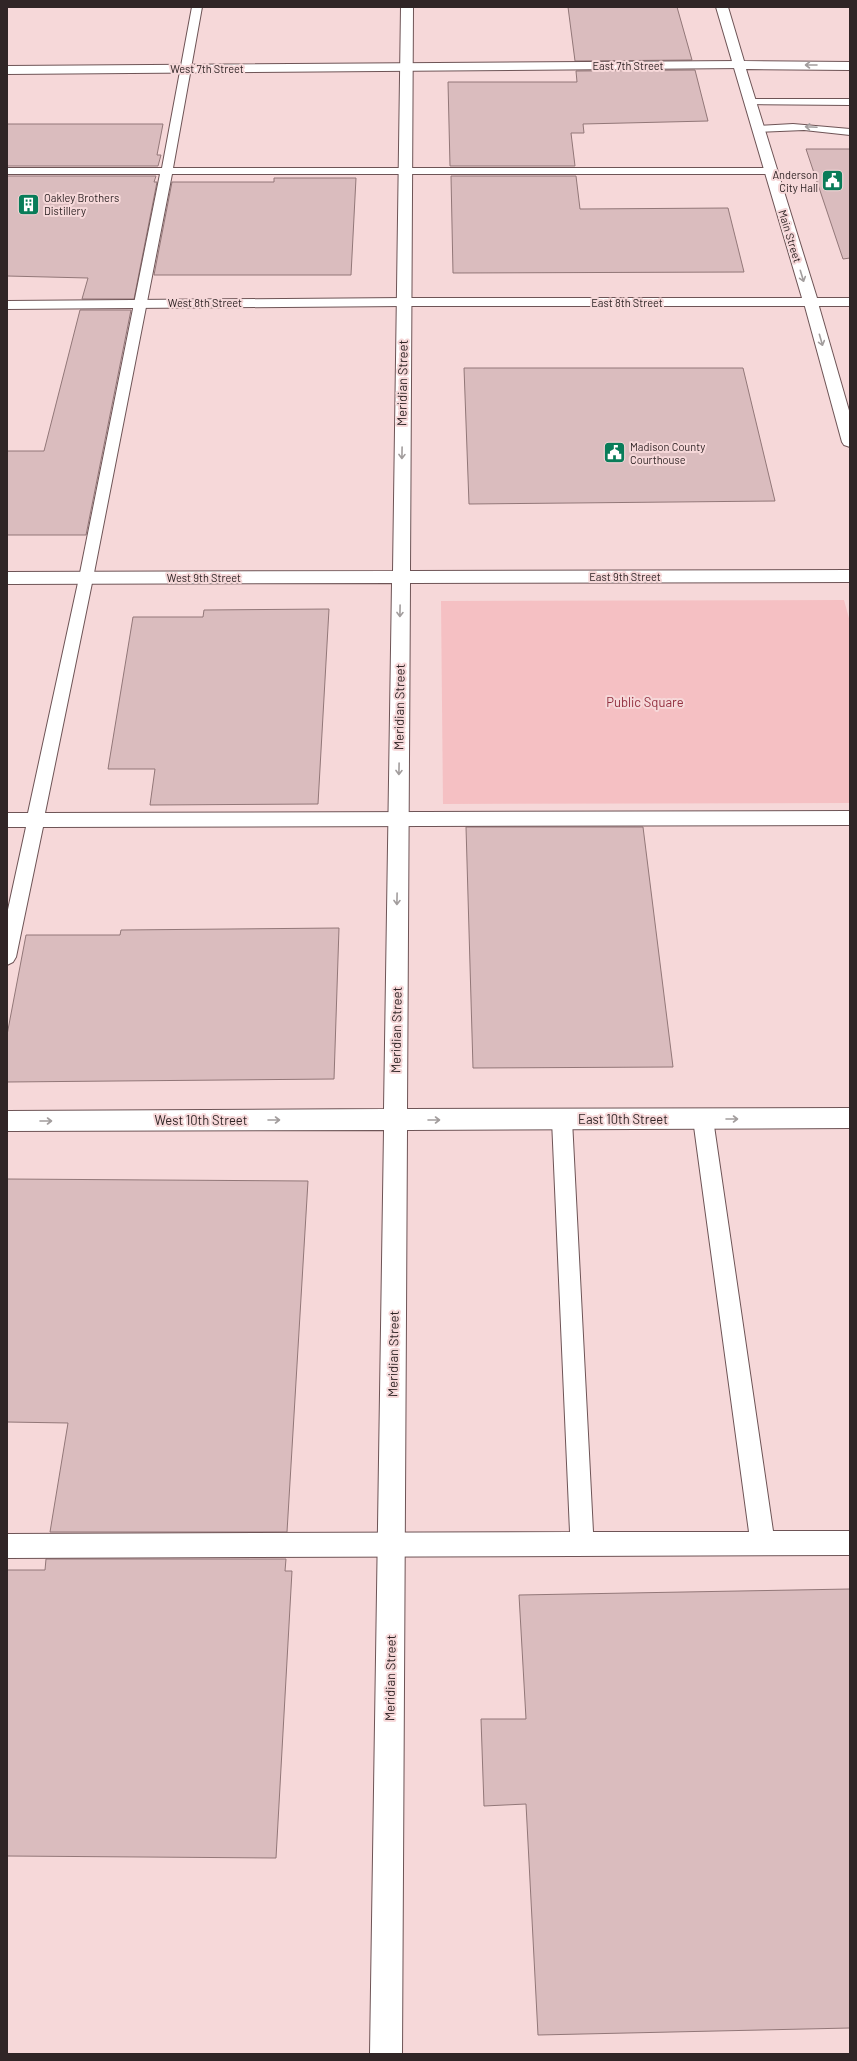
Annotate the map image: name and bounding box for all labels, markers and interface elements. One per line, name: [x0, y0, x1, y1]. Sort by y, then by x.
street label: East 7th Street: [592, 59, 664, 72]
one-way arrow: [805, 61, 818, 69]
street label: West 7th Street: [170, 62, 244, 75]
one-way arrow: [805, 123, 818, 130]
place label: Anderson City Hall: [772, 168, 818, 194]
public building icon: Anderson City Hall: [820, 168, 846, 194]
building icon: Oakley Brothers Distillery: [15, 191, 41, 217]
place label: Oakley Brothers Distillery: [44, 191, 119, 217]
street label: Main Street: [776, 208, 805, 264]
one-way arrow: [799, 270, 806, 283]
street label: West 8th Street: [168, 296, 242, 309]
street label: East 8th Street: [591, 296, 663, 309]
one-way arrow: [818, 334, 825, 347]
street label: Meridian Street: [393, 340, 411, 426]
public building icon: Madison County Courthouse: [602, 440, 628, 466]
place label: Madison County Courthouse: [630, 440, 705, 466]
one-way arrow: [398, 446, 406, 459]
street label: East 9th Street: [589, 570, 661, 583]
street label: West 9th Street: [167, 571, 241, 584]
one-way arrow: [396, 604, 404, 617]
street label: Meridian Street: [390, 664, 408, 750]
park label: Public Square: [606, 694, 684, 710]
one-way arrow: [395, 762, 403, 775]
one-way arrow: [393, 892, 401, 905]
street label: Meridian Street: [387, 987, 405, 1073]
street label: East 10th Street: [578, 1111, 668, 1127]
street label: West 10th Street: [155, 1112, 247, 1128]
one-way arrow: [725, 1115, 738, 1123]
one-way arrow: [267, 1116, 280, 1124]
one-way arrow: [427, 1116, 440, 1124]
one-way arrow: [39, 1117, 52, 1125]
street label: Meridian Street: [384, 1311, 402, 1397]
street label: Meridian Street: [381, 1635, 399, 1721]

